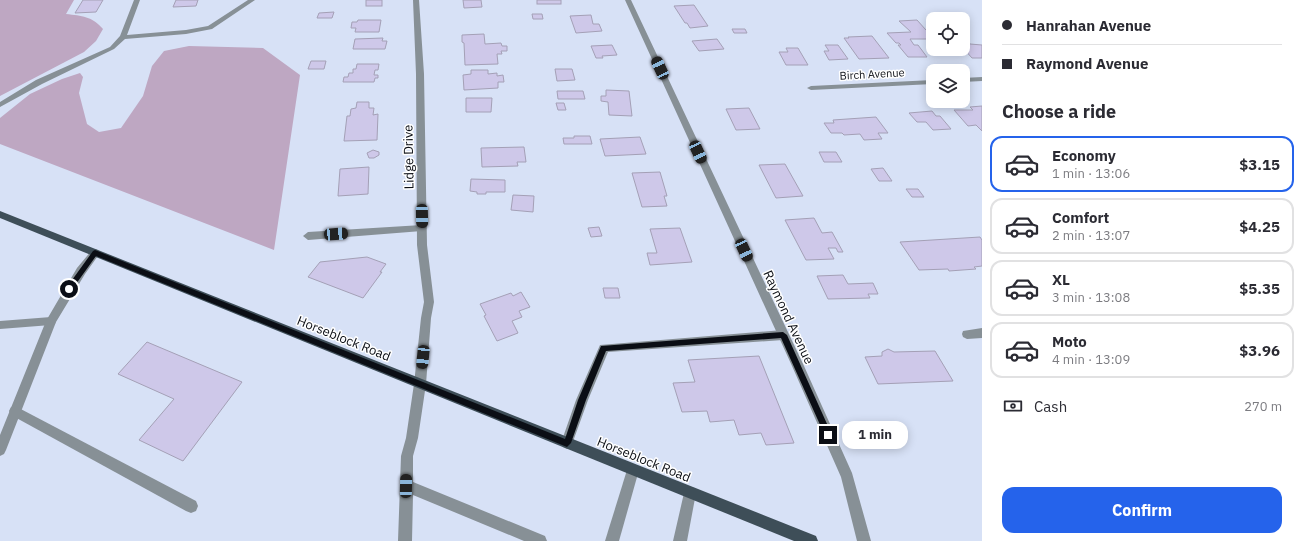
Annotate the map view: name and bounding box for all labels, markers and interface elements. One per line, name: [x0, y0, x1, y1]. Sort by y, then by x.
map controls: [926, 12, 970, 108]
button: locate: [926, 12, 970, 56]
text: Hanrahan Avenue: [1026, 16, 1151, 35]
text: Raymond Avenue: [1026, 54, 1148, 73]
car: [649, 55, 671, 81]
button: layers: [926, 64, 970, 108]
street label: Birch Avenue: [839, 65, 905, 83]
text: Choose a ride: [1002, 100, 1116, 123]
street label: Lidge Drive: [399, 125, 418, 189]
car: [687, 139, 709, 165]
icon: car: [1004, 146, 1040, 182]
text: Economy: [1052, 146, 1116, 165]
text: $3.15: [1239, 155, 1280, 174]
text: 1 min · 13:06: [1052, 165, 1130, 182]
car: [416, 204, 428, 228]
icon: car: [1004, 208, 1040, 244]
text: Comfort: [1052, 208, 1109, 227]
text: $4.25: [1239, 217, 1280, 236]
car: [324, 227, 348, 241]
text: 2 min · 13:07: [1052, 227, 1130, 244]
car: [733, 237, 755, 263]
street label: Raymond Avenue: [759, 268, 818, 367]
icon: car: [1004, 270, 1040, 306]
text: XL: [1052, 270, 1070, 289]
text: $5.35: [1239, 279, 1280, 298]
route start: [60, 280, 78, 298]
text: 3 min · 13:08: [1052, 289, 1130, 306]
street label: Horseblock Road: [295, 312, 393, 365]
icon: car: [1004, 332, 1040, 368]
text: Moto: [1052, 332, 1087, 351]
text: $3.96: [1239, 341, 1280, 360]
car: [416, 344, 430, 370]
text: 4 min · 13:09: [1052, 351, 1130, 368]
icon: cash: [1002, 395, 1024, 417]
text: Cash: [1034, 397, 1067, 416]
text: 270 m: [1244, 398, 1282, 415]
callout: 1 min: [842, 421, 908, 449]
route end: [819, 426, 837, 444]
text: 1 min: [858, 426, 892, 443]
street label: Horseblock Road: [595, 433, 693, 486]
car: [400, 474, 412, 498]
button: Confirm: [1002, 487, 1282, 533]

